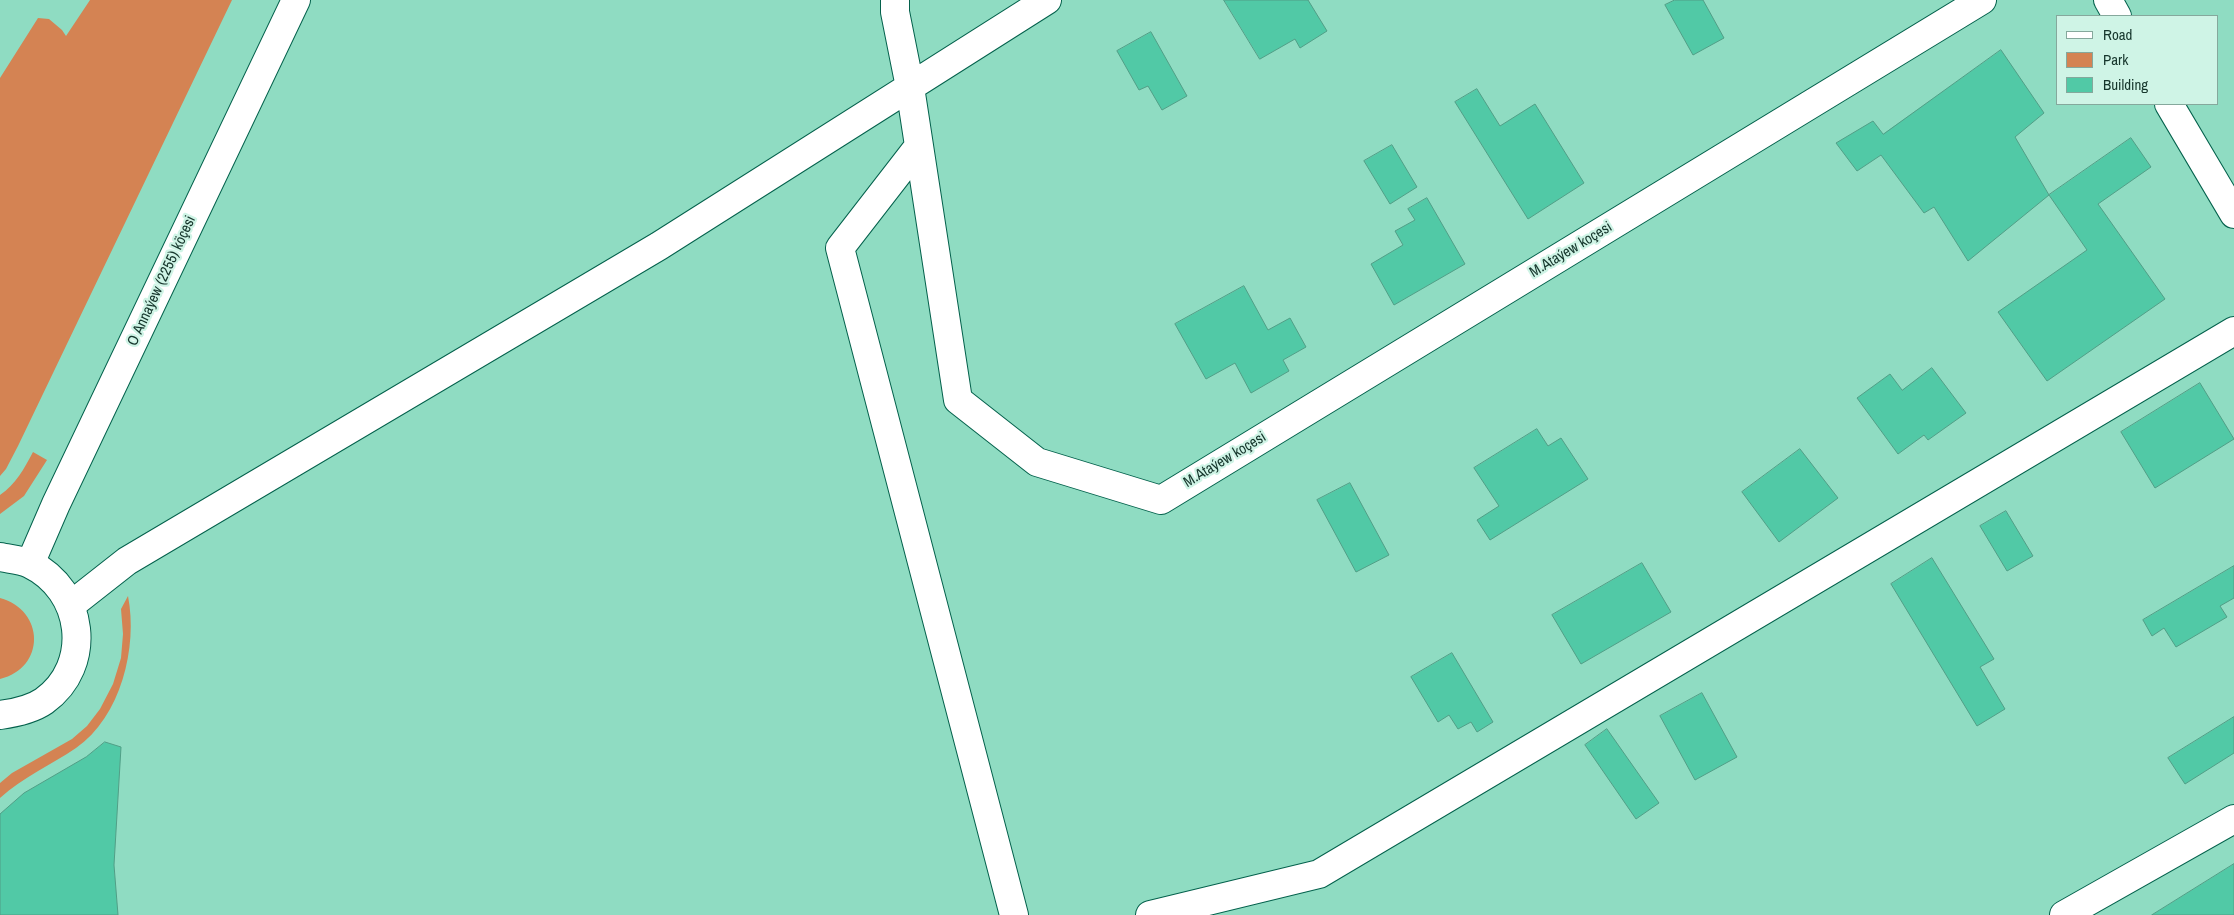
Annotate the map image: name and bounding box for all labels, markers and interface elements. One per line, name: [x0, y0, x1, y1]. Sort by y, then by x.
legend: [2056, 15, 2219, 105]
text: Road: [2103, 24, 2132, 45]
text: Park: [2103, 49, 2128, 70]
text: Building: [2103, 74, 2148, 95]
street label: O Annaýew (2255) köçesi: [124, 213, 200, 349]
street label: M.Ataýew koçesi: [1527, 218, 1615, 282]
street label: M.Ataýew koçesi: [1181, 428, 1269, 492]

